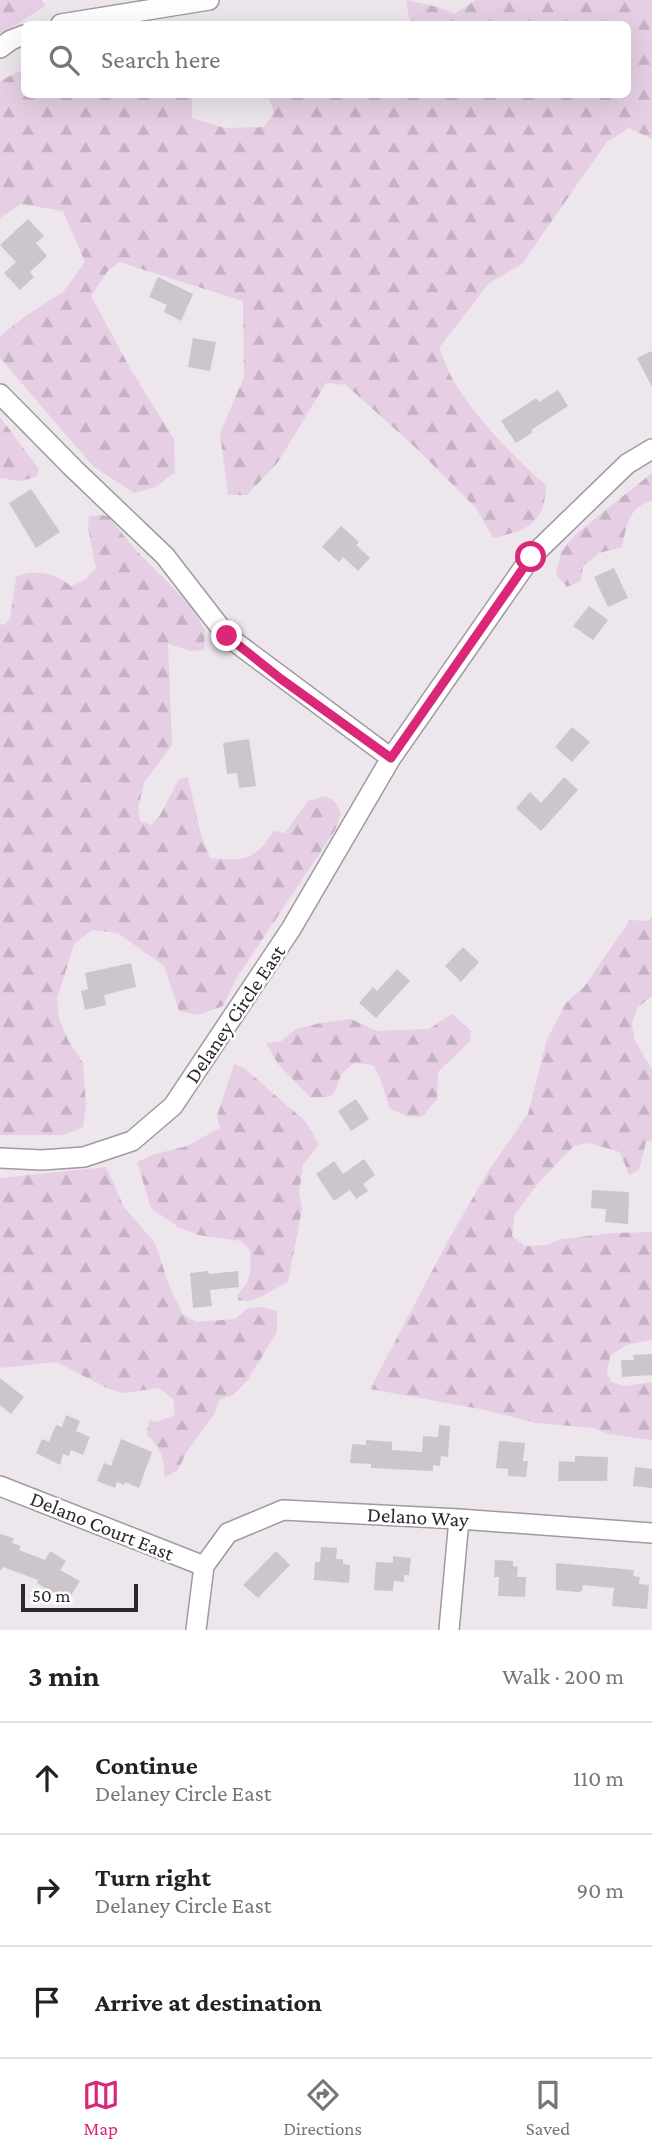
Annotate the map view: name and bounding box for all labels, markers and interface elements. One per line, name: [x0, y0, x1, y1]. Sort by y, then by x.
search box: [21, 21, 631, 98]
icon: search: [45, 41, 83, 79]
text: Search here: [101, 45, 220, 74]
route start: [515, 541, 546, 572]
route end: [211, 620, 242, 651]
street label: Delaney Circle East: [180, 940, 291, 1087]
street label: Delano Court East: [27, 1486, 178, 1566]
street label: Delano Way: [367, 1502, 470, 1532]
scale bar: [21, 1581, 138, 1613]
text: 50 m: [32, 1585, 71, 1606]
text: 3 min: [28, 1659, 100, 1692]
text: Walk · 200 m: [502, 1663, 624, 1689]
text: Continue: [95, 1751, 198, 1780]
icon: ahead: [28, 1759, 66, 1797]
text: 110 m: [573, 1765, 624, 1791]
text: Delaney Circle East: [95, 1780, 271, 1806]
text: Turn right: [95, 1863, 211, 1892]
icon: right: [28, 1871, 66, 1909]
text: 90 m: [577, 1877, 624, 1903]
text: Delaney Circle East: [95, 1892, 271, 1918]
icon: arrive: [28, 1983, 66, 2021]
text: Arrive at destination: [95, 1988, 322, 2017]
tab: Map: [82, 2076, 120, 2139]
tab: Directions: [283, 2076, 362, 2139]
tab: Saved: [526, 2076, 570, 2139]

